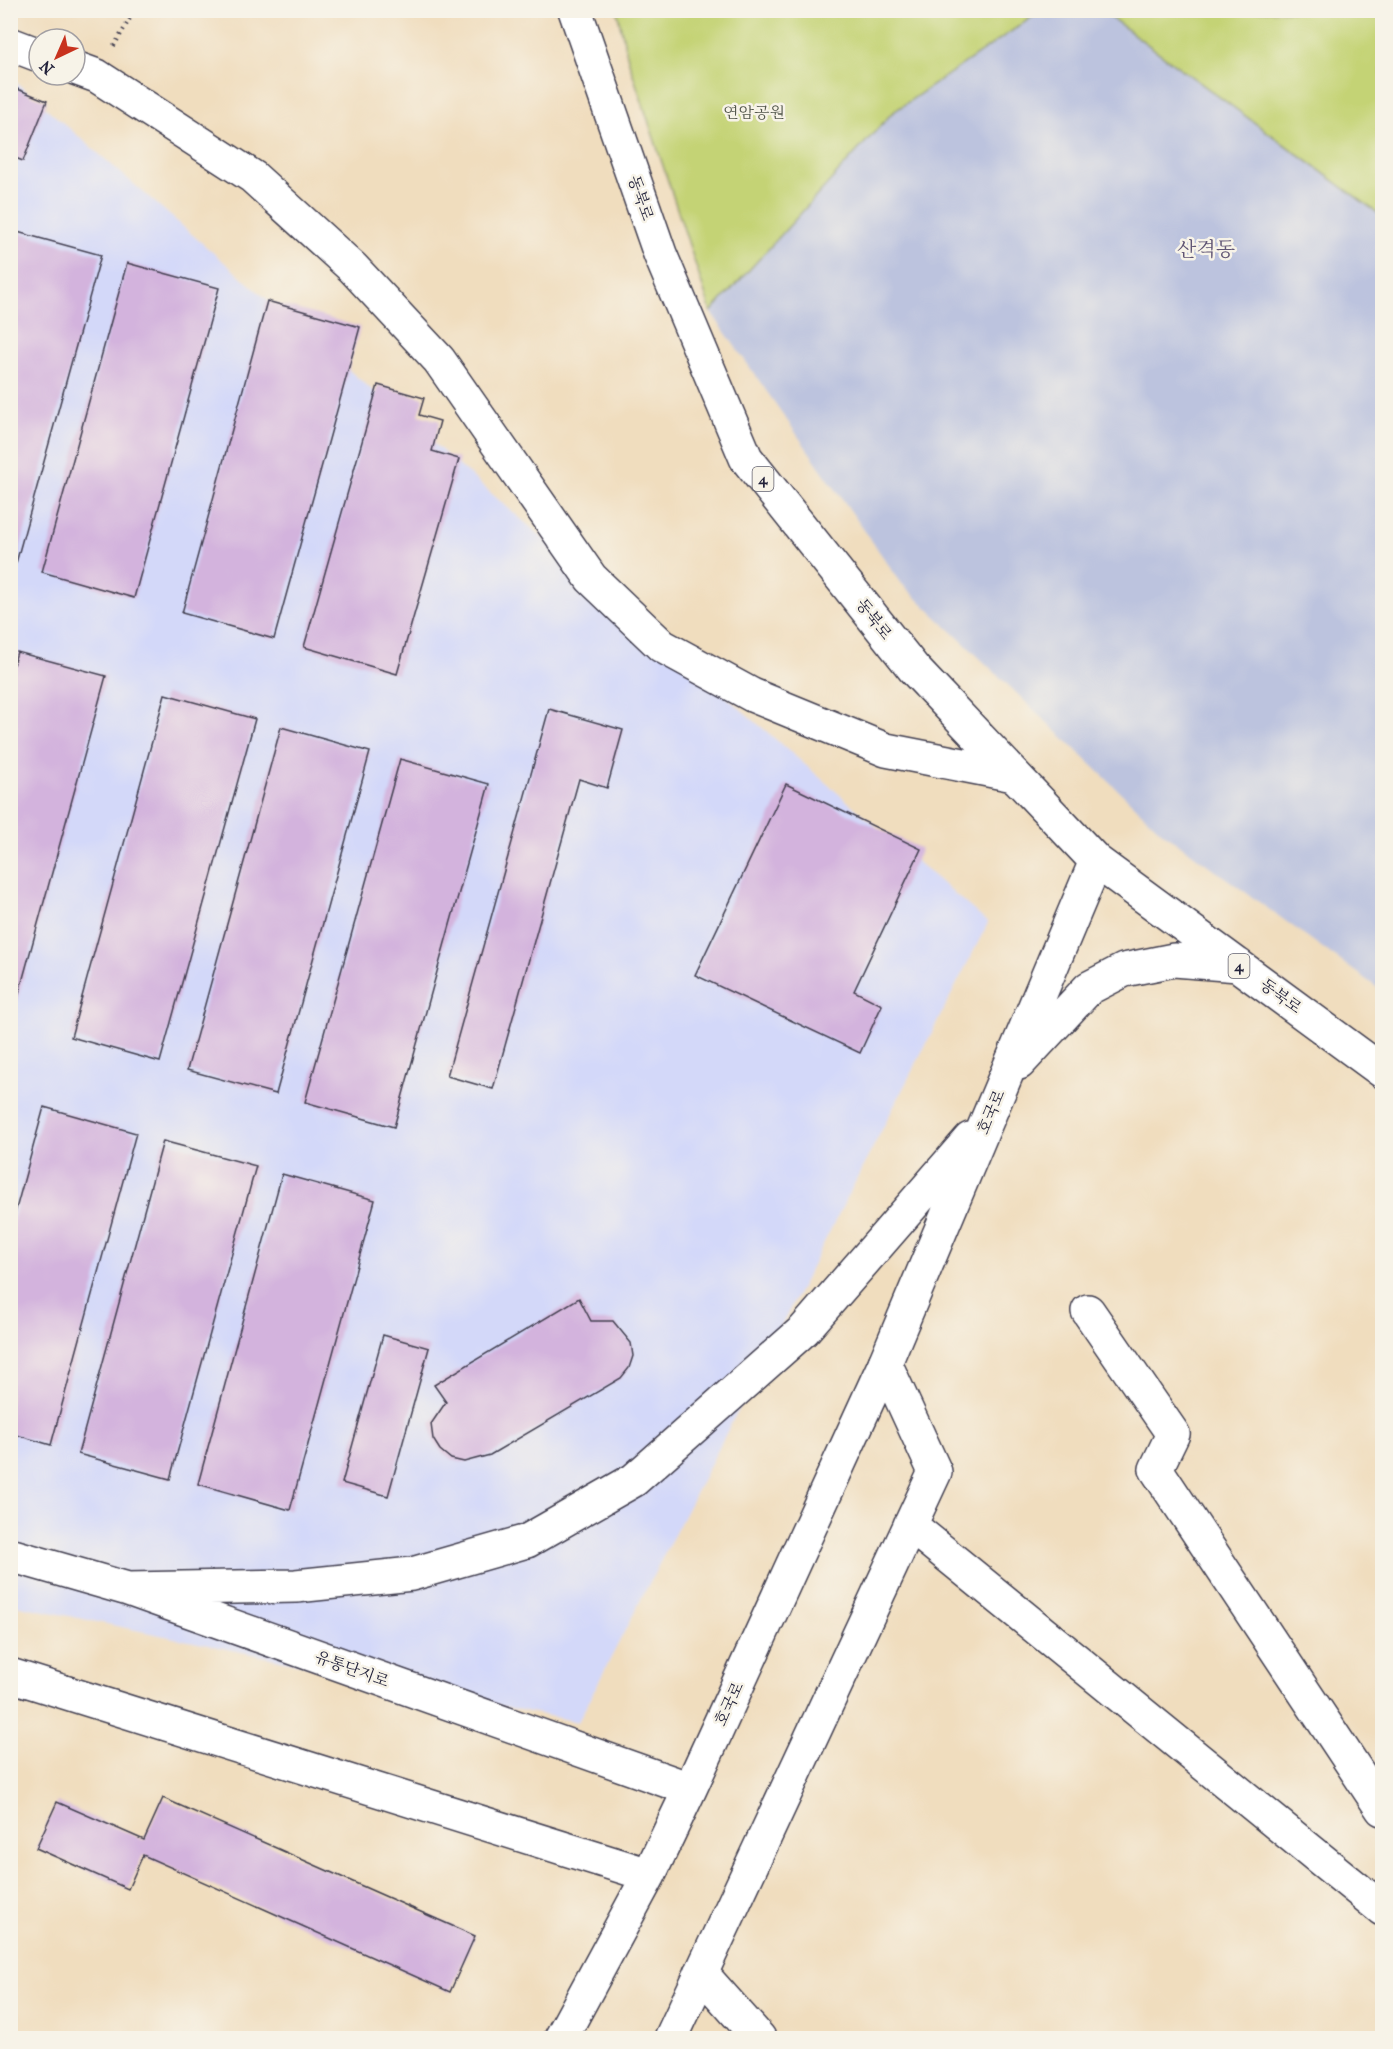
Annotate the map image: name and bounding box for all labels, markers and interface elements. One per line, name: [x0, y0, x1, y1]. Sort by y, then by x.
north arrow: [27, 27, 87, 87]
text: N: [35, 56, 58, 78]
park label: 연암공원: [723, 103, 785, 122]
street label: 동북로: [624, 173, 658, 224]
district label: 산격동: [1177, 238, 1235, 261]
road number: 4: [752, 467, 774, 491]
street label: 동북로: [852, 595, 896, 644]
road number: 4: [1228, 954, 1250, 978]
street label: 동북로: [1257, 975, 1306, 1018]
street label: 호국로: [973, 1086, 1009, 1137]
street label: 유통단지로: [312, 1647, 392, 1691]
street label: 호국로: [711, 1678, 748, 1729]

